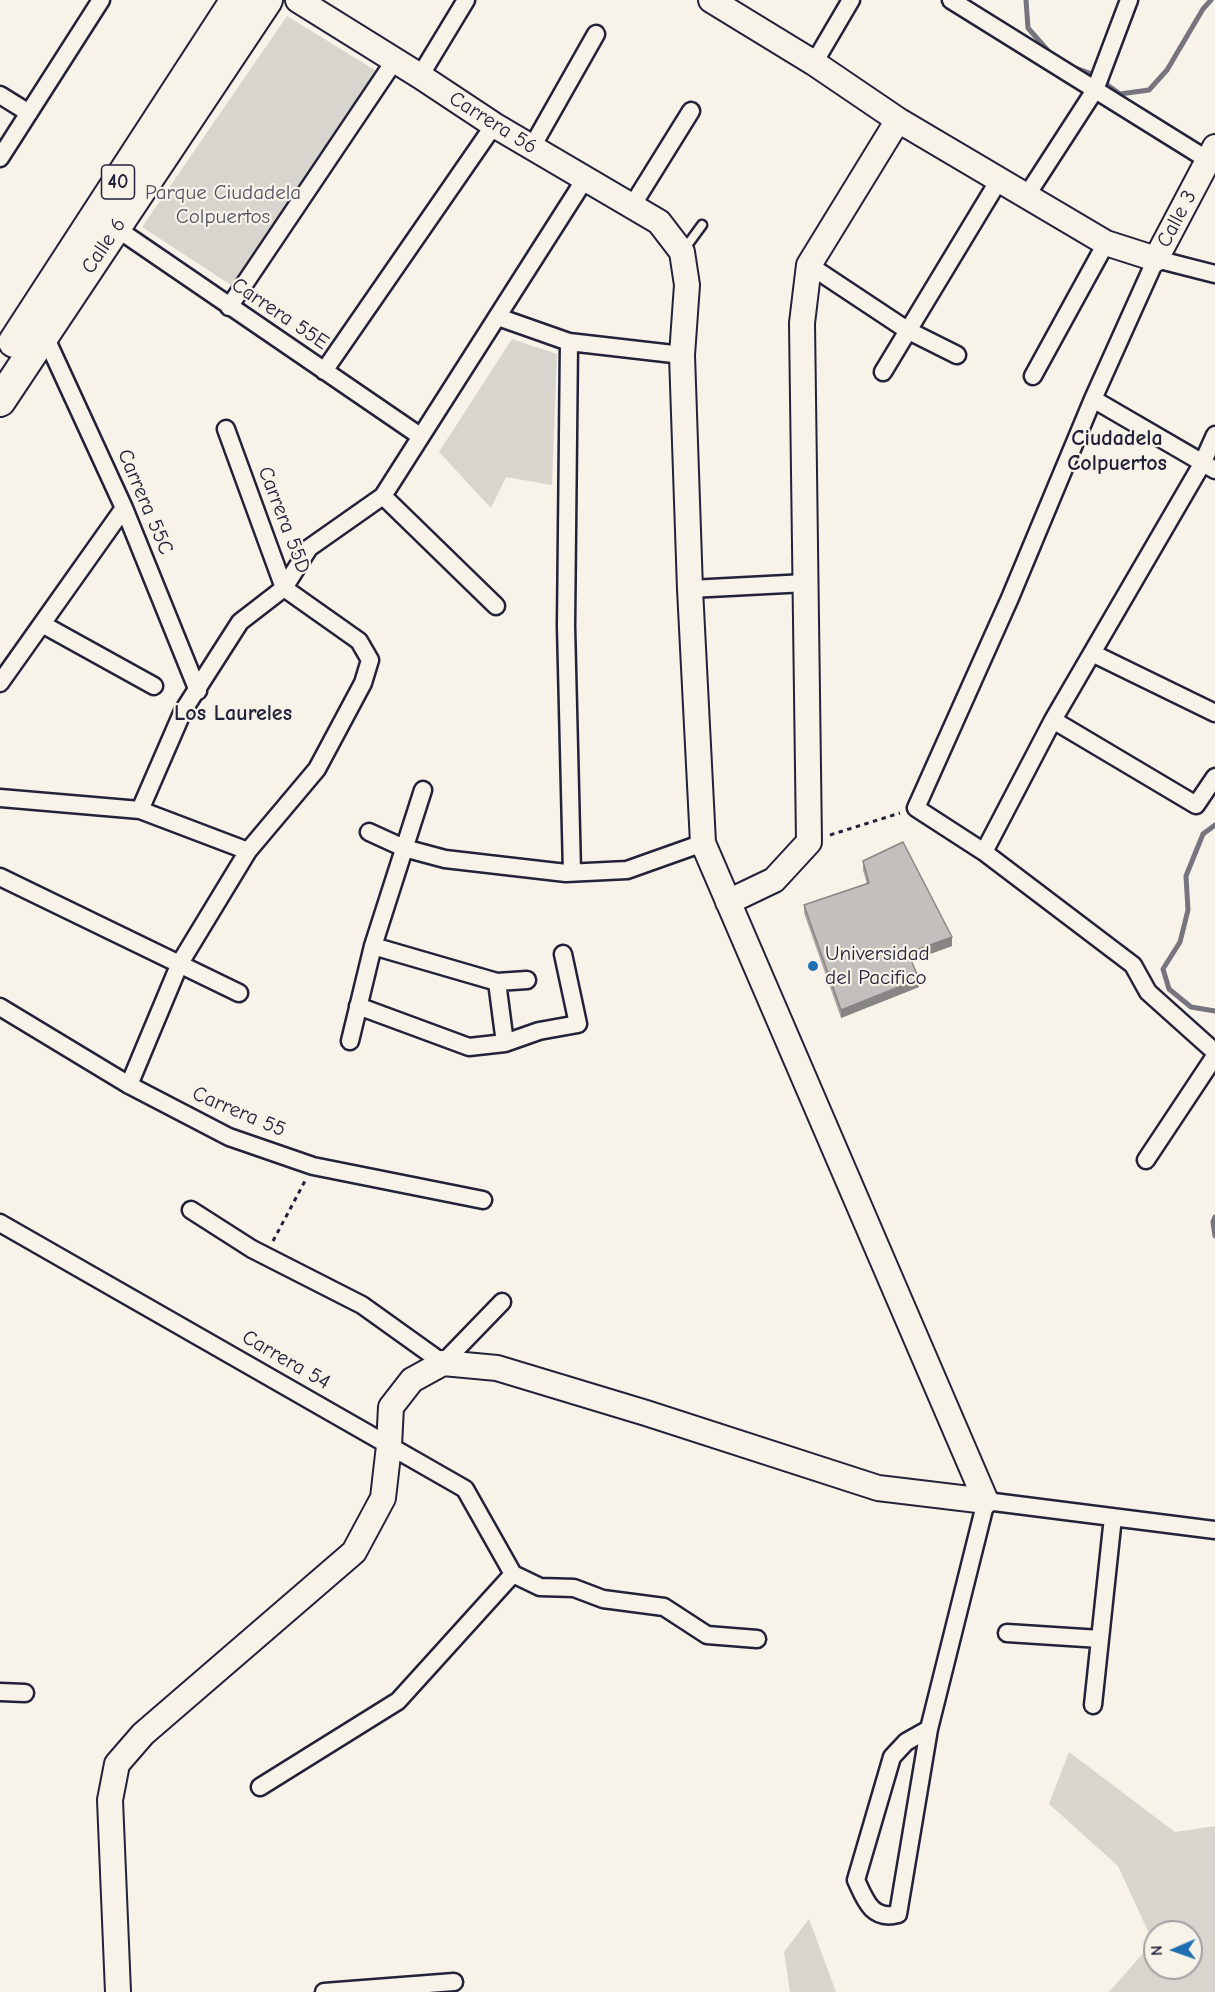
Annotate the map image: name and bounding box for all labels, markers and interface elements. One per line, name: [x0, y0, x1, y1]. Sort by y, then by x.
street label: Carrera 56: [444, 86, 542, 160]
road number: 40: [102, 165, 134, 199]
park label: Parque Ciudadela Colpuertos: [145, 180, 301, 230]
street label: Calle 3: [1152, 186, 1202, 252]
street label: Calle 6: [76, 213, 132, 279]
street label: Carrera 55E: [227, 272, 333, 356]
district label: Ciudadela Colpuertos: [1067, 426, 1167, 478]
street label: Carrera 55C: [112, 446, 178, 558]
street label: Carrera 55D: [252, 463, 316, 577]
district label: Los Laureles: [174, 701, 292, 727]
place label: Universidad del Pacifico: [825, 941, 930, 991]
marker: Universidad del Pacifico: [806, 959, 820, 973]
street label: Carrera 55: [188, 1081, 290, 1143]
street label: Carrera 54: [237, 1325, 335, 1395]
north arrow: [1143, 1920, 1203, 1980]
text: N: [1148, 1945, 1166, 1956]

